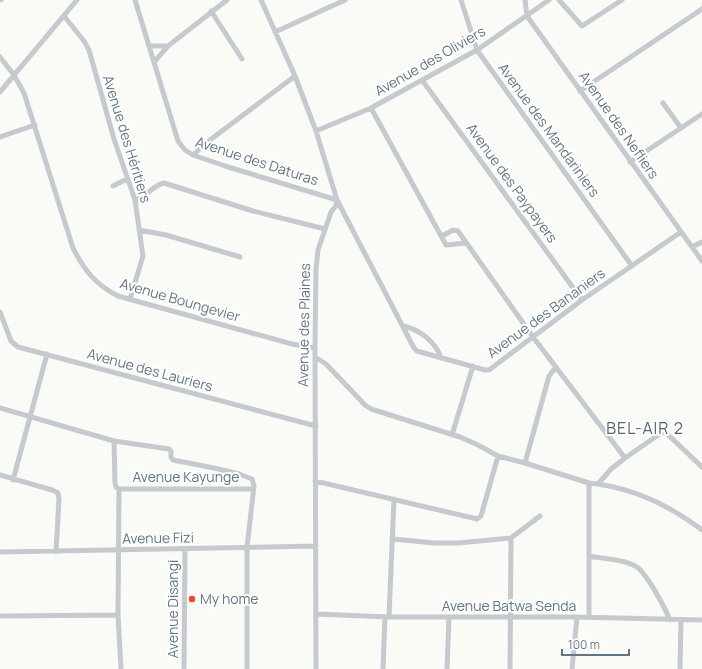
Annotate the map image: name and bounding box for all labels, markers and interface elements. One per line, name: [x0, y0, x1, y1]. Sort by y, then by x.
street label: Avenue des Oliviers: [371, 21, 489, 100]
street label: Avenue des Mandariniers: [494, 59, 605, 201]
street label: Avenue des Nefliers: [575, 67, 664, 182]
street label: Avenue des Héritiers: [99, 73, 156, 205]
street label: Avenue des Paypayers: [463, 119, 562, 246]
street label: Avenue des Daturas: [193, 132, 321, 189]
street label: Avenue des Plaines: [293, 263, 314, 387]
street label: Avenue des Bananiers: [483, 263, 609, 362]
street label: Avenue Boungevier: [118, 273, 242, 326]
street label: Avenue des Lauriers: [85, 344, 215, 395]
district label: BEL-AIR 2: [606, 417, 684, 439]
street label: Avenue Kayunge: [133, 467, 239, 486]
street label: Avenue Fizi: [122, 527, 194, 548]
street label: Avenue Disangi: [163, 560, 182, 658]
place label: My home: [200, 589, 259, 608]
marker: My home: [187, 594, 197, 604]
street label: Avenue Batwa Senda: [442, 596, 576, 615]
scale bar: [562, 631, 629, 657]
text: 100 m: [568, 636, 600, 653]

